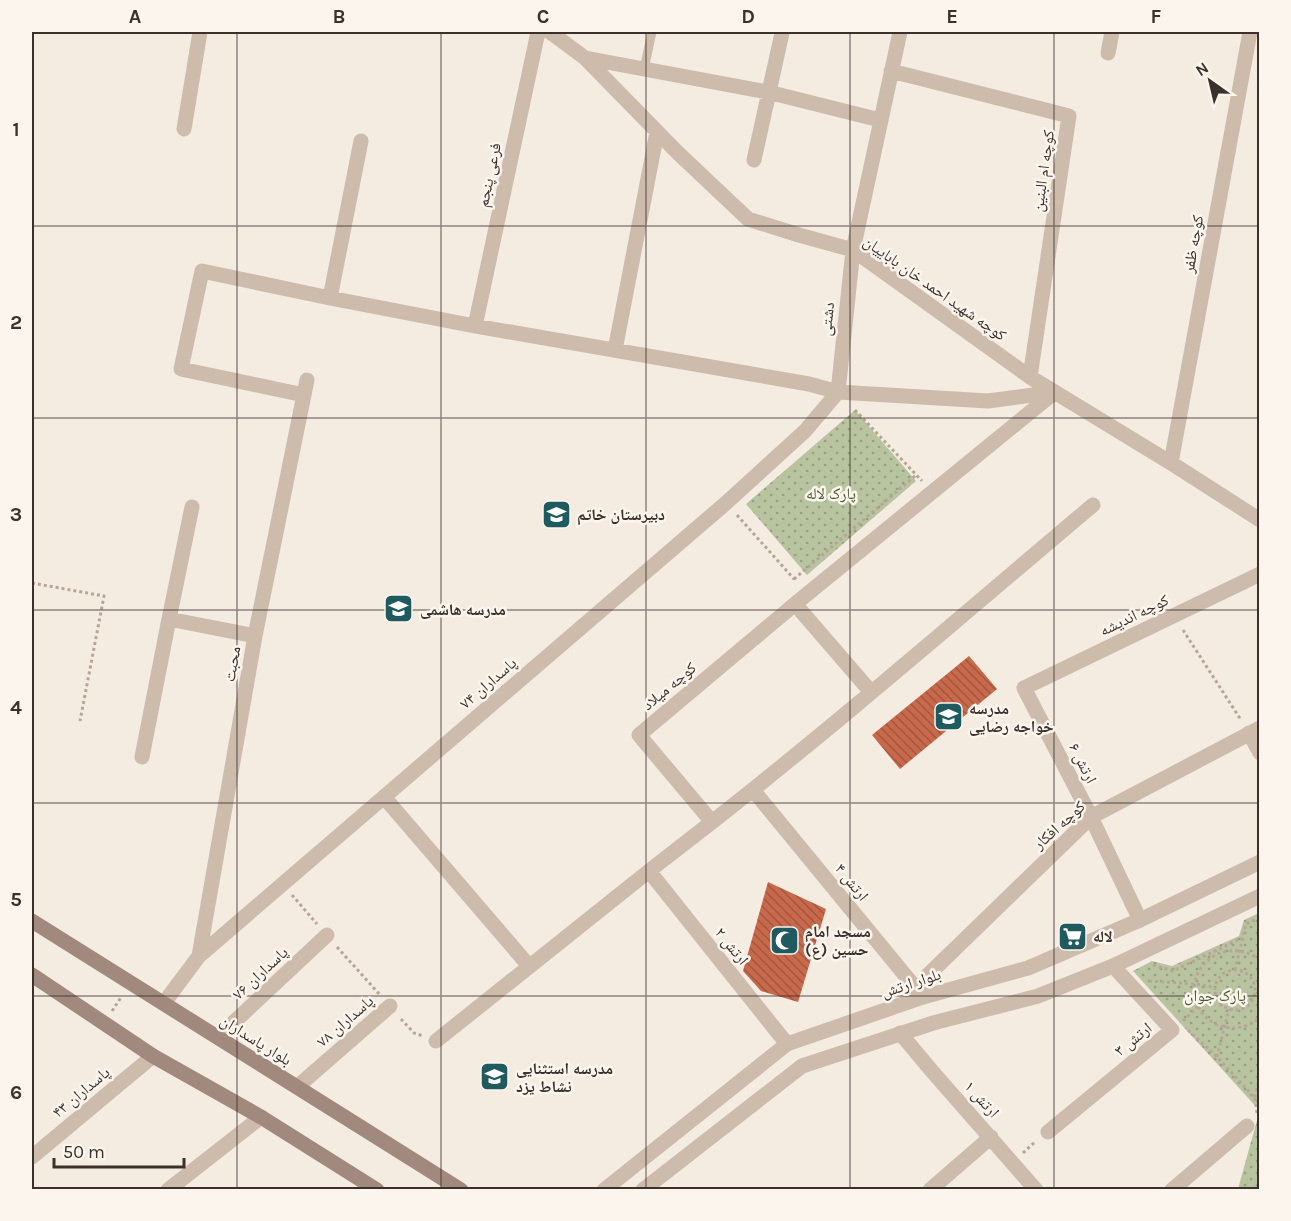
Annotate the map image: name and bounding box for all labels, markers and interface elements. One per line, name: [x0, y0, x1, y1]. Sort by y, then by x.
text: A: [129, 5, 142, 28]
text: B: [333, 5, 345, 28]
text: C: [537, 5, 549, 28]
text: D: [741, 5, 755, 28]
text: E: [946, 5, 958, 28]
text: F: [1151, 5, 1162, 28]
north arrow: [1180, 51, 1240, 111]
text: N: [1192, 58, 1212, 80]
text: 1: [12, 118, 20, 141]
street label: کوچه ام البنین: [1028, 129, 1059, 213]
street label: فرعی پنجم: [473, 141, 506, 209]
street label: کوچه ظفر: [1178, 213, 1208, 275]
street label: کوچه شهید احمد خان باباییان: [859, 231, 1010, 346]
street label: دشتی: [816, 301, 839, 337]
text: 2: [10, 311, 22, 334]
park label: پارک لاله: [806, 484, 856, 503]
school or university icon: دبیرستان خاتم: [540, 498, 572, 530]
text: 3: [10, 503, 22, 526]
place label: دبیرستان خاتم: [577, 505, 665, 526]
street label: کوچه اندیشه: [1096, 590, 1172, 640]
school or university icon: مدرسه هاشمی: [383, 593, 415, 625]
place label: مدرسه هاشمی: [420, 600, 506, 619]
street label: محبت: [220, 645, 244, 683]
street label: پاسداران ۷۴: [456, 653, 521, 714]
street label: کوچه میلاد: [638, 658, 700, 714]
text: 4: [10, 696, 22, 719]
place label: مدرسه خواجه رضایی: [969, 699, 1054, 736]
school or university icon: مدرسه خواجه رضایی: [932, 701, 964, 733]
street label: ارتش ۶: [1064, 740, 1101, 787]
street label: کوچه افکار: [1028, 796, 1089, 854]
street label: ارتش ۴: [830, 859, 873, 905]
text: 5: [10, 888, 22, 911]
supermarket icon: لاله: [1056, 920, 1088, 952]
place label: مسجد امام حسین (ع): [805, 922, 871, 960]
street label: ارتش ۲: [710, 923, 753, 969]
mosque icon: مسجد امام حسین (ع): [768, 924, 800, 956]
place label: لاله: [1093, 927, 1113, 946]
street label: پاسداران ۷۶: [228, 942, 293, 1004]
street label: بلوار ارتش: [879, 964, 943, 1002]
park label: پارک جوان: [1184, 986, 1246, 1006]
street label: پاسداران ۷۸: [313, 991, 378, 1052]
street label: بلوار پاسداران: [216, 1011, 295, 1070]
street label: ارتش ۳: [1110, 1018, 1156, 1061]
place label: مدرسه استثنایی نشاط یزد: [516, 1059, 613, 1096]
school or university icon: مدرسه استثنایی نشاط یزد: [479, 1061, 511, 1093]
street label: پاسداران ۴۳: [48, 1062, 114, 1122]
street label: ارتش ۱: [960, 1077, 1003, 1122]
text: 6: [10, 1081, 22, 1104]
scale bar: [54, 1131, 184, 1169]
text: 50 m: [63, 1141, 105, 1163]

